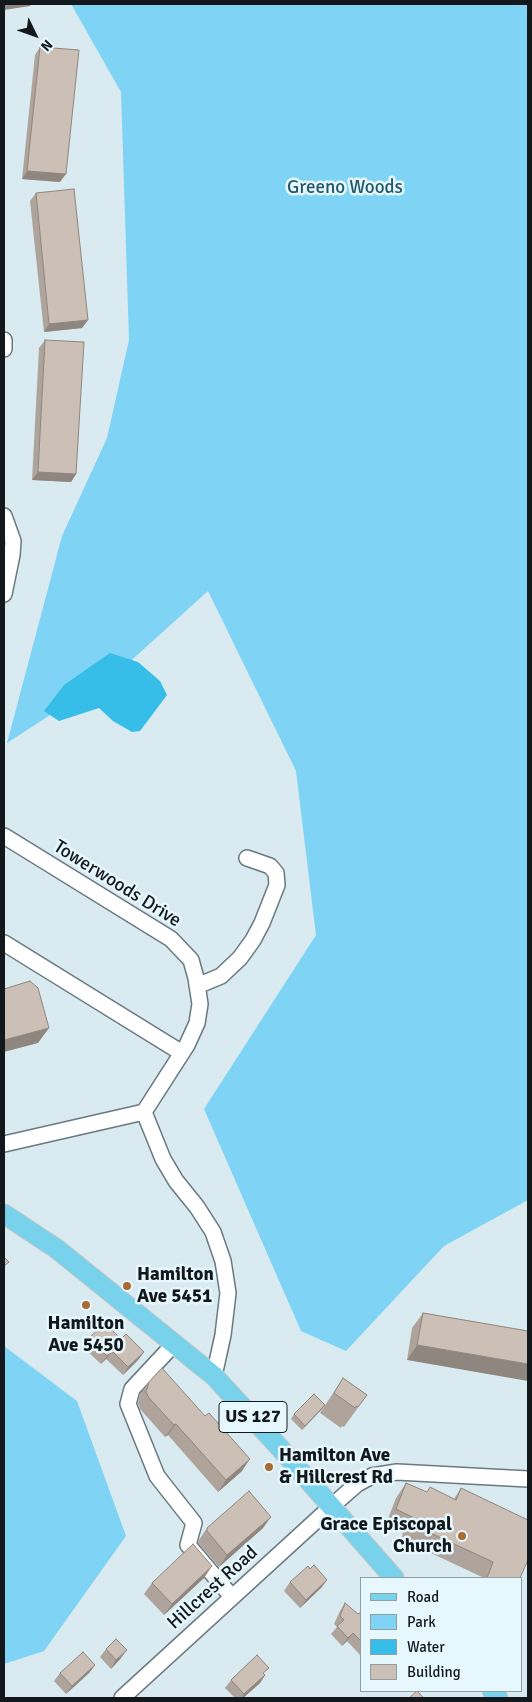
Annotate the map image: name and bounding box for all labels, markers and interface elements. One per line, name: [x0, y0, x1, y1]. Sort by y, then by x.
north arrow: [10, 10, 60, 60]
text: N: [37, 36, 56, 55]
park label: Greeno Woods: [287, 177, 403, 199]
street label: Towerwoods Drive: [49, 836, 185, 932]
place label: Hamilton Ave 5451: [137, 1264, 214, 1308]
marker: Hamilton Ave 5451: [121, 1280, 133, 1292]
marker: Hamilton Ave 5450: [80, 1299, 92, 1311]
place label: Hamilton Ave 5450: [48, 1313, 124, 1357]
road number: US 127: [219, 1401, 287, 1432]
place label: Hamilton Ave & Hillcrest Rd: [279, 1445, 393, 1489]
marker: Hamilton Ave & Hillcrest Rd: [263, 1461, 275, 1473]
place label: Grace Episcopal Church: [320, 1514, 452, 1558]
marker: Grace Episcopal Church: [456, 1530, 468, 1542]
street label: Hillcrest Road: [163, 1542, 263, 1634]
legend: [360, 1577, 522, 1692]
text: Road: [407, 1588, 439, 1606]
text: Park: [407, 1613, 436, 1631]
text: Water: [407, 1638, 445, 1656]
text: Building: [407, 1663, 461, 1681]

